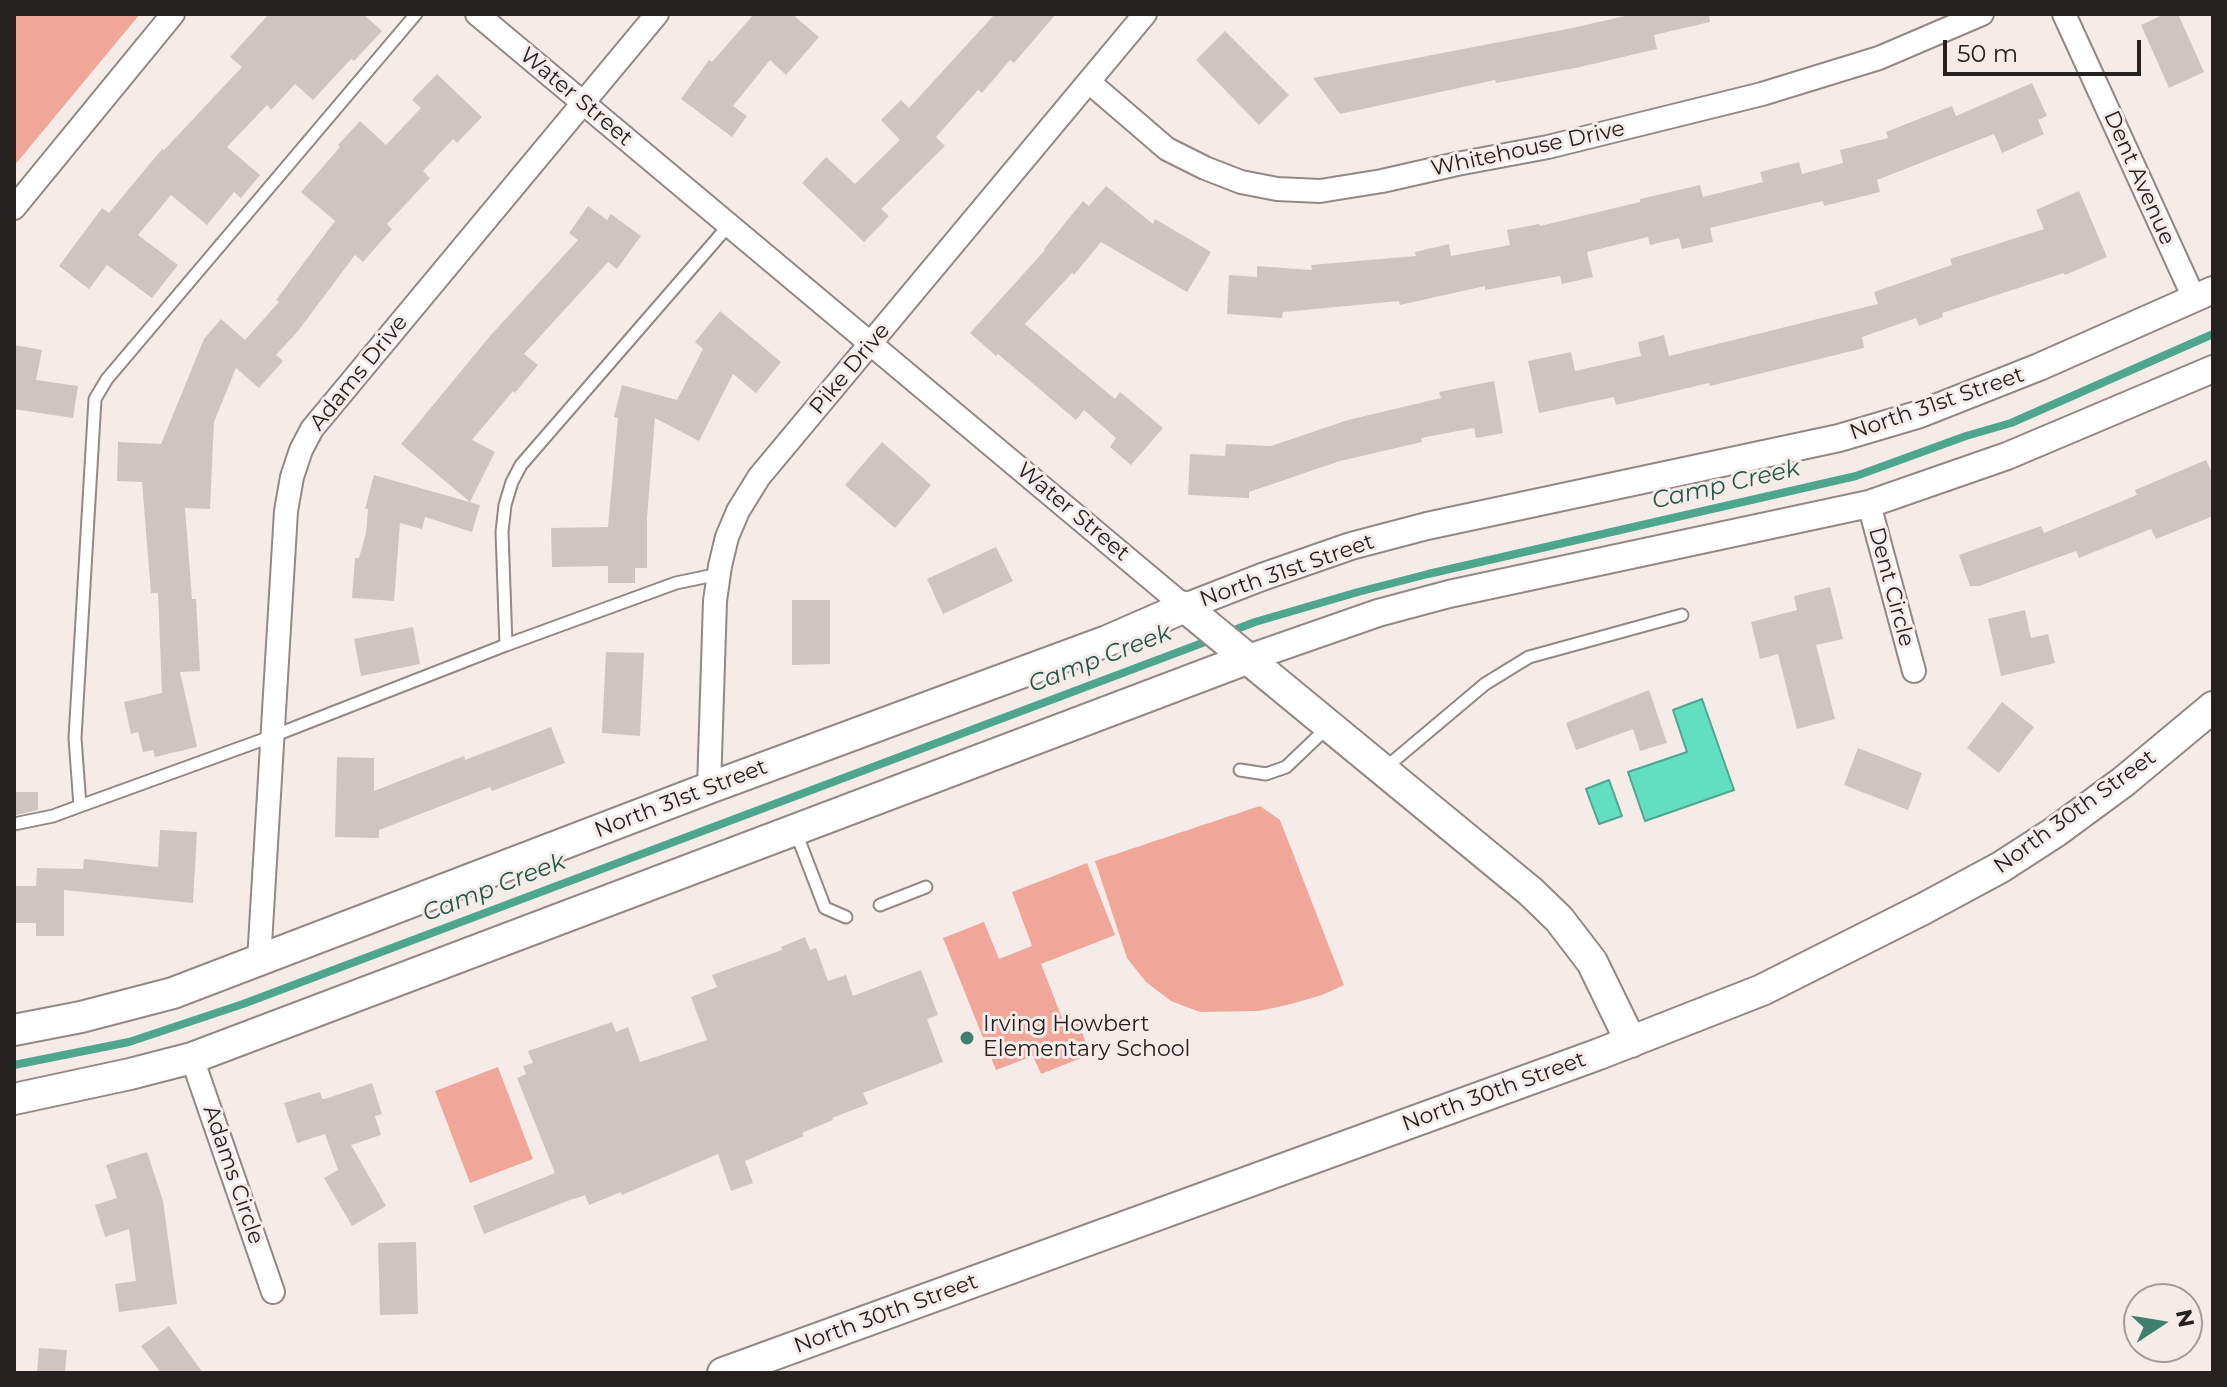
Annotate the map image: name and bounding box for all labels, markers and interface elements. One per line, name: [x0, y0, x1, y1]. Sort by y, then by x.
scale bar: [1947, 24, 2145, 74]
text: 50 m: [1957, 39, 2018, 68]
street label: Water Street: [514, 42, 638, 152]
street label: Dent Avenue: [2098, 107, 2180, 249]
street label: Whitehouse Drive: [1429, 116, 1627, 182]
street label: Adams Drive: [304, 310, 414, 436]
street label: Pike Drive: [804, 318, 896, 420]
street label: North 31st Street: [1846, 362, 2028, 446]
water label: Camp Creek: [1649, 454, 1803, 516]
street label: Water Street: [1011, 457, 1135, 567]
street label: Dent Circle: [1862, 524, 1920, 650]
street label: North 31st Street: [1196, 529, 1378, 613]
water label: Camp Creek: [1024, 619, 1176, 699]
street label: North 30th Street: [1989, 744, 2161, 880]
street label: North 31st Street: [591, 754, 771, 844]
water label: Camp Creek: [418, 848, 570, 928]
place label: Irving Howbert Elementary School: [983, 1012, 1190, 1064]
marker: Irving Howbert Elementary School: [958, 1029, 976, 1047]
street label: North 30th Street: [1398, 1046, 1590, 1138]
street label: Adams Circle: [197, 1102, 269, 1248]
street label: North 30th Street: [790, 1268, 982, 1360]
north arrow: [2123, 1283, 2203, 1363]
text: N: [2170, 1307, 2200, 1330]

